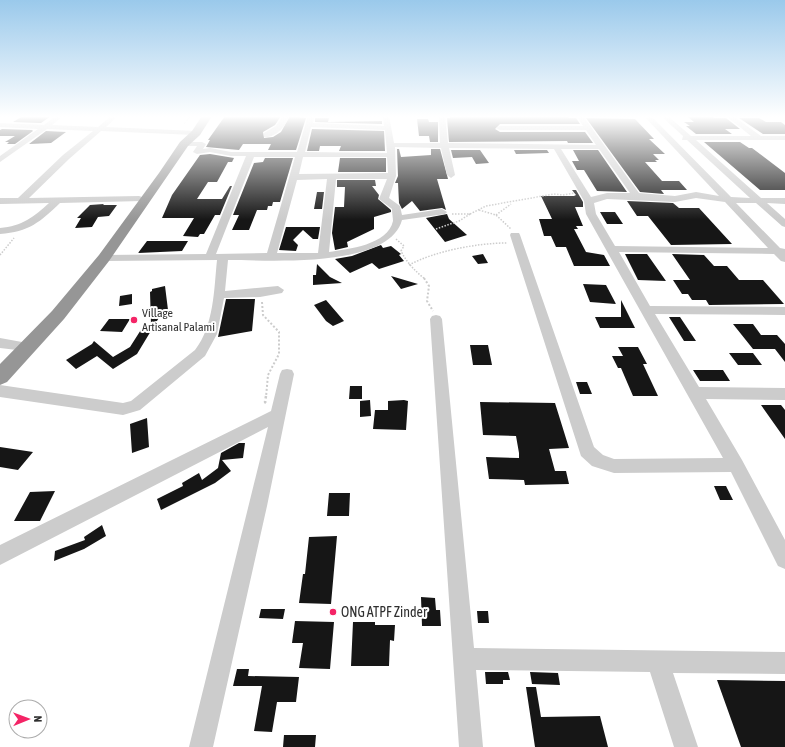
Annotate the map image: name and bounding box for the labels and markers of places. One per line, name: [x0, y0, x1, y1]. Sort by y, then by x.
place label: Village Artisanal Palami: [142, 306, 215, 334]
marker: Village Artisanal Palami: [129, 315, 139, 325]
place label: ONG ATPF Zinder: [341, 604, 428, 620]
marker: ONG ATPF Zinder: [328, 607, 338, 617]

